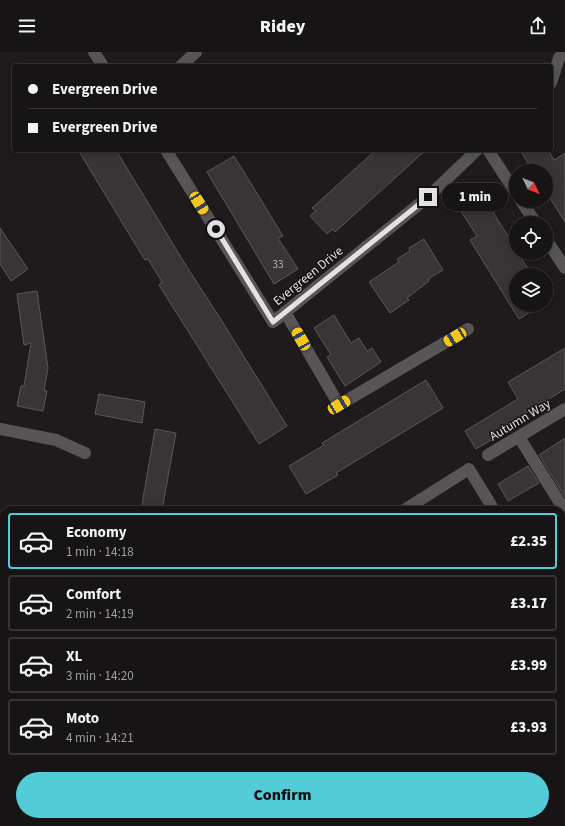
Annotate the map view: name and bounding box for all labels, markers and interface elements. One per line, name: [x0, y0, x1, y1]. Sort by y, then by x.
text: Ridey: [260, 14, 305, 39]
icon: menu: [16, 15, 38, 37]
icon: share: [527, 15, 549, 37]
text: Evergreen Drive: [52, 79, 157, 100]
text: Evergreen Drive: [52, 117, 157, 138]
north arrow: [509, 164, 553, 208]
map controls: [509, 164, 553, 312]
callout: 1 min: [442, 183, 508, 211]
route end: [419, 188, 437, 206]
text: 1 min: [459, 188, 491, 206]
car: [188, 190, 210, 216]
button: locate: [509, 216, 553, 260]
route start: [207, 220, 225, 238]
street label: Evergreen Drive: [269, 242, 347, 310]
house number: 33: [273, 257, 283, 272]
button: layers: [509, 268, 553, 312]
car: [290, 326, 312, 352]
car: [442, 326, 468, 348]
car: [326, 394, 352, 416]
street label: Autumn Way: [486, 395, 554, 445]
text: Economy: [66, 522, 127, 543]
icon: car: [18, 523, 54, 559]
text: £2.35: [510, 531, 547, 552]
text: 1 min · 14:18: [66, 543, 134, 561]
text: Comfort: [66, 584, 121, 605]
icon: car: [18, 585, 54, 621]
text: £3.17: [510, 593, 547, 614]
text: 2 min · 14:19: [66, 605, 134, 623]
text: XL: [66, 646, 82, 667]
icon: car: [18, 647, 54, 683]
text: £3.99: [510, 655, 547, 676]
text: 3 min · 14:20: [66, 667, 134, 685]
text: Moto: [66, 708, 99, 729]
icon: car: [18, 709, 54, 745]
text: £3.93: [510, 717, 547, 738]
text: 4 min · 14:21: [66, 729, 134, 747]
button: Confirm: [16, 772, 549, 818]

